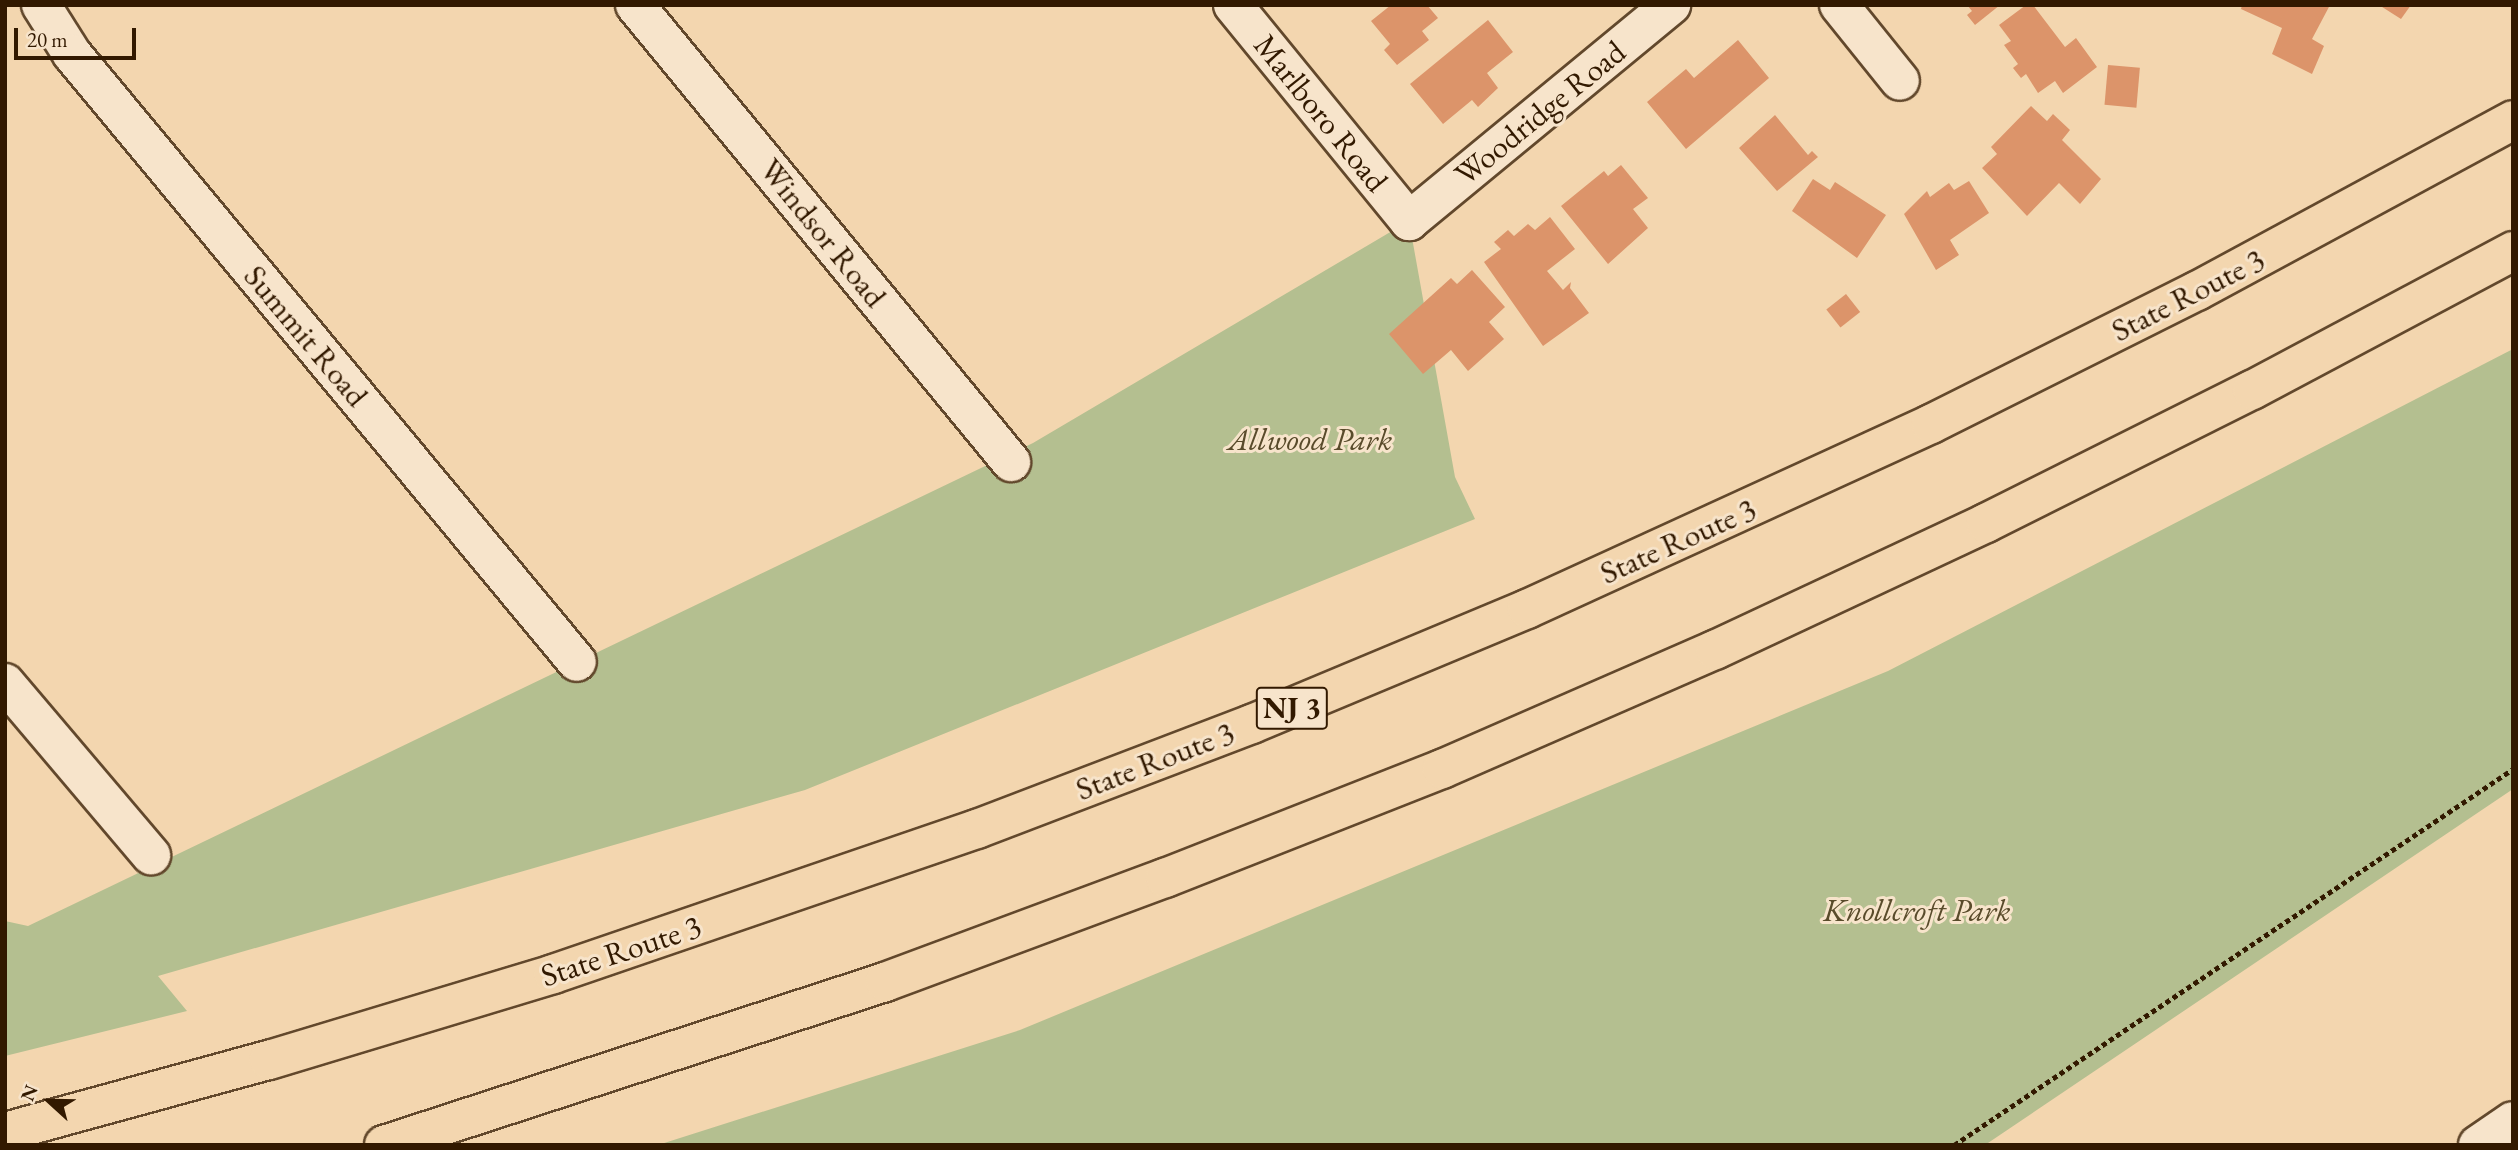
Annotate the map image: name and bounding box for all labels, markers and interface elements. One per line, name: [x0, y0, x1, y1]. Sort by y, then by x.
scale bar: [18, 14, 140, 58]
text: 20 m: [27, 26, 68, 53]
street label: Marlboro Road: [1246, 26, 1396, 200]
street label: Woodridge Road: [1447, 32, 1633, 194]
street label: Windsor Road: [751, 151, 895, 315]
street label: State Route 3: [2105, 240, 2271, 350]
street label: Summit Road: [236, 257, 376, 415]
park label: Allwood Park: [1228, 420, 1392, 458]
street label: State Route 3: [1594, 490, 1762, 592]
road number: NJ 3: [1255, 681, 1329, 734]
street label: State Route 3: [1070, 713, 1240, 809]
park label: Knollcroft Park: [1823, 891, 2011, 929]
street label: State Route 3: [536, 907, 706, 995]
north arrow: [14, 1066, 84, 1136]
text: N: [15, 1081, 44, 1105]

